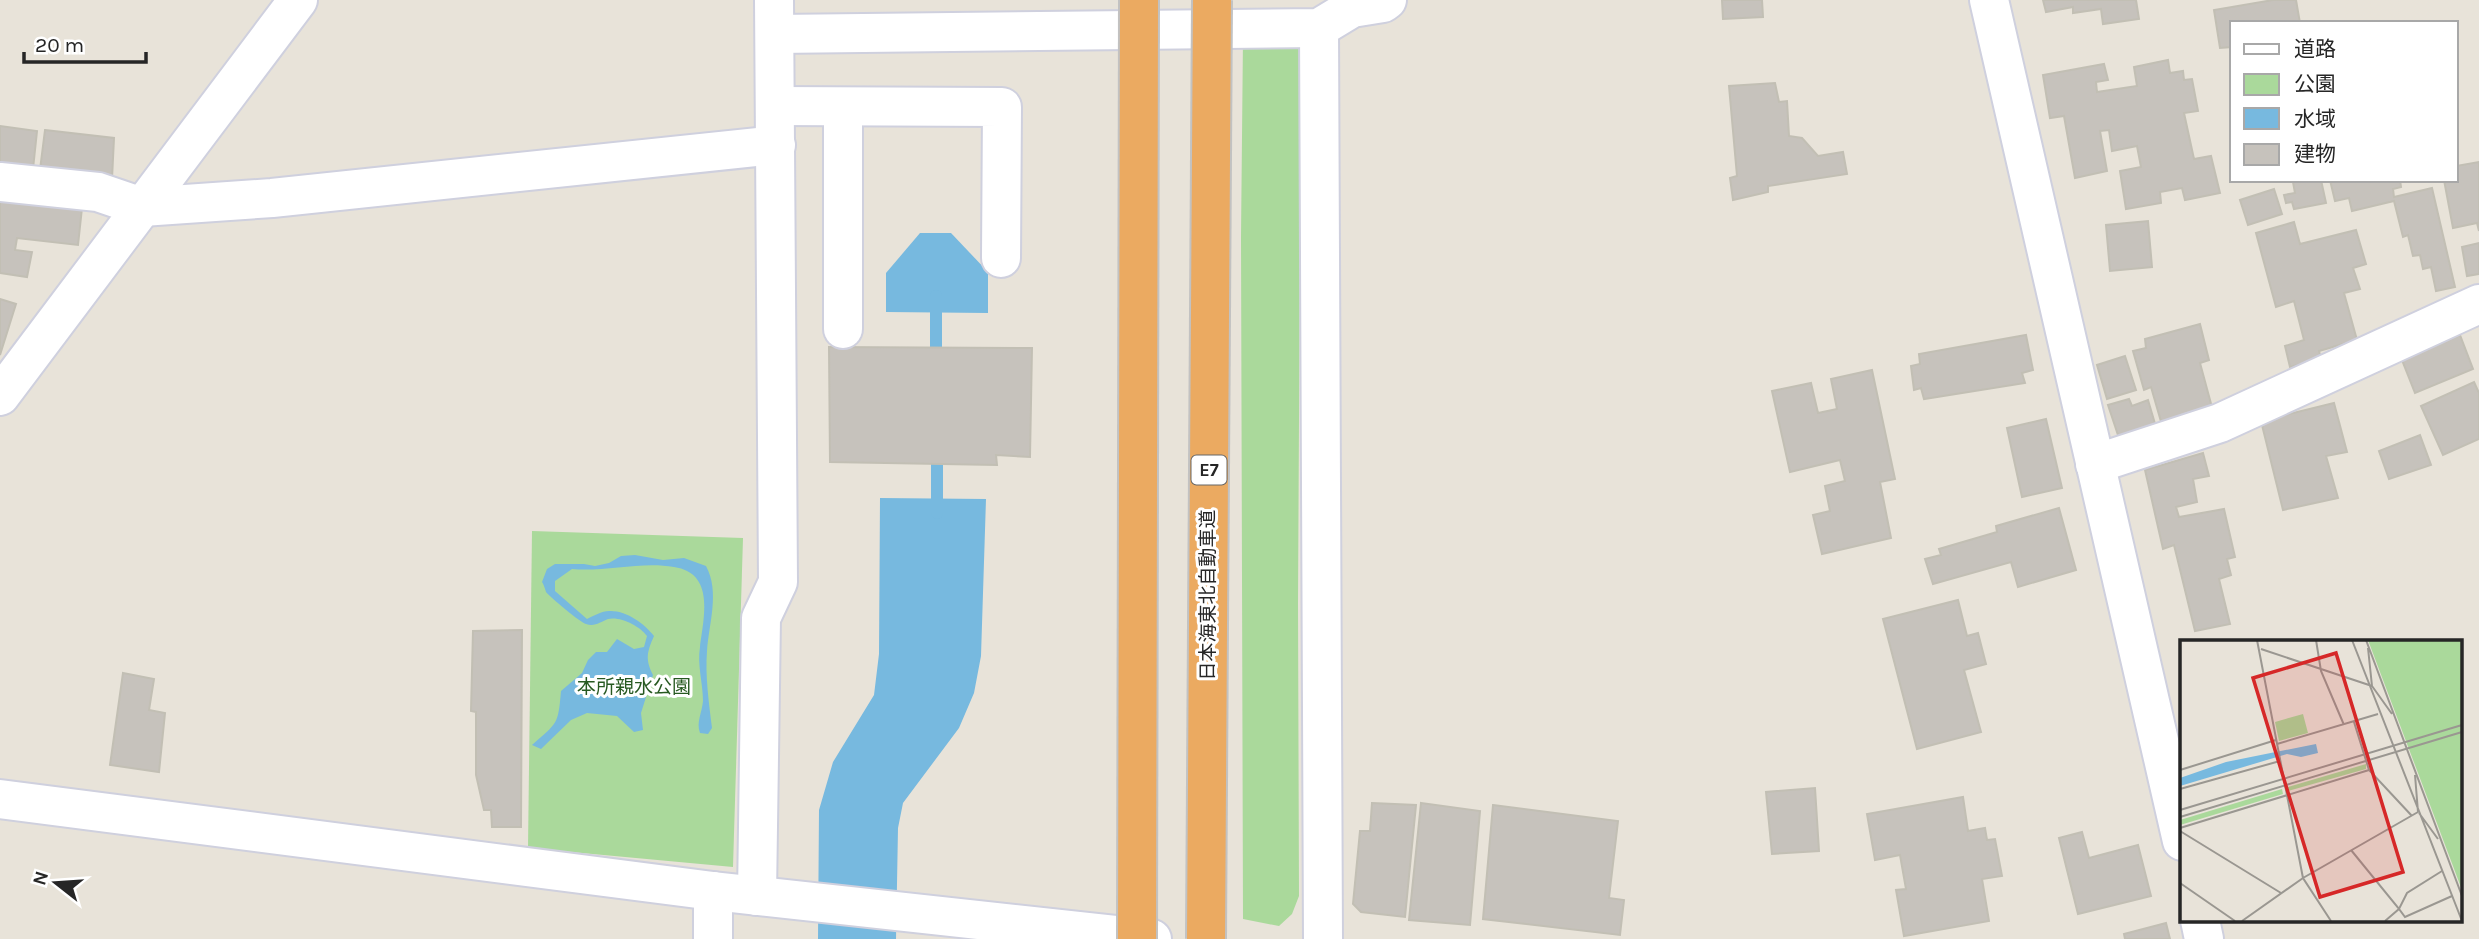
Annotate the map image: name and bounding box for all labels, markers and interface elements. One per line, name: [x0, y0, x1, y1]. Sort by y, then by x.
scale bar: [24, 21, 147, 65]
legend: [2230, 21, 2458, 182]
text: 20 m: [35, 33, 84, 57]
text: 道路: [2294, 37, 2336, 61]
text: 公園: [2294, 72, 2336, 96]
text: 水域: [2294, 107, 2336, 131]
text: 建物: [2294, 142, 2336, 166]
road number: E7: [1192, 456, 1226, 484]
street label: 日本海東北自動車道: [1197, 509, 1219, 681]
inset map: [2180, 640, 2462, 922]
park label: 本所親水公園: [577, 676, 691, 698]
north arrow: [21, 848, 91, 918]
text: N: [28, 869, 53, 888]

